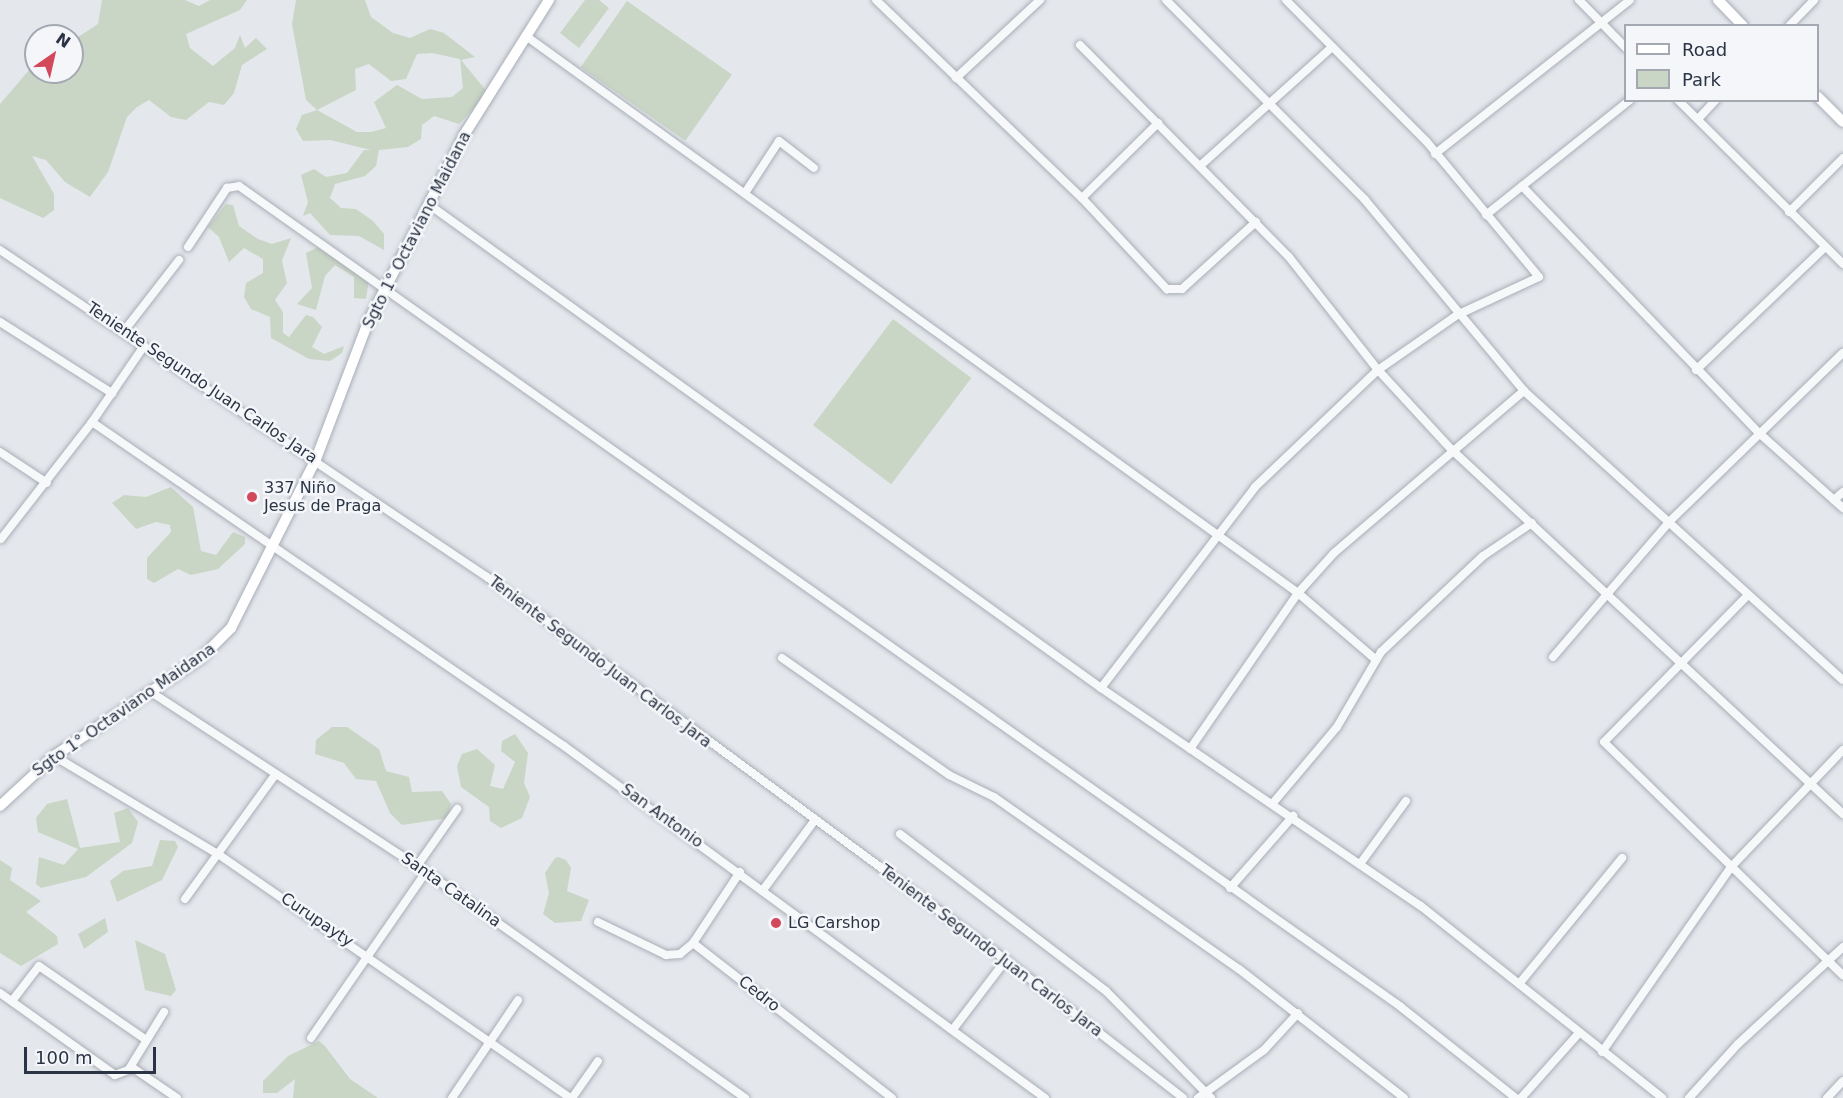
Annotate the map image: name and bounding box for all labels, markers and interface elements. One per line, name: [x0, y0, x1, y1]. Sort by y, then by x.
north arrow: [24, 24, 84, 84]
legend: [1624, 24, 1819, 102]
text: N: [52, 29, 74, 52]
text: Road: [1682, 39, 1727, 60]
text: Park: [1682, 69, 1721, 90]
street label: Sgto 1° Octaviano Maidana: [359, 128, 475, 332]
street label: Teniente Segundo Juan Carlos Jara: [83, 298, 321, 468]
place label: 337 Niño Jesus de Praga: [264, 478, 381, 516]
marker: 337 Niño Jesus de Praga: [245, 490, 259, 504]
street label: Teniente Segundo Juan Carlos Jara: [485, 572, 715, 752]
street label: Sgto 1° Octaviano Maidana: [29, 639, 219, 781]
street label: San Antonio: [617, 780, 707, 852]
street label: Santa Catalina: [398, 849, 504, 931]
street label: Teniente Segundo Juan Carlos Jara: [876, 861, 1106, 1041]
street label: Curupayty: [277, 889, 357, 951]
place label: LG Carshop: [788, 913, 880, 933]
marker: LG Carshop: [769, 916, 783, 930]
street label: Cedro: [734, 972, 784, 1016]
scale bar: [27, 1035, 159, 1073]
text: 100 m: [35, 1047, 93, 1068]

